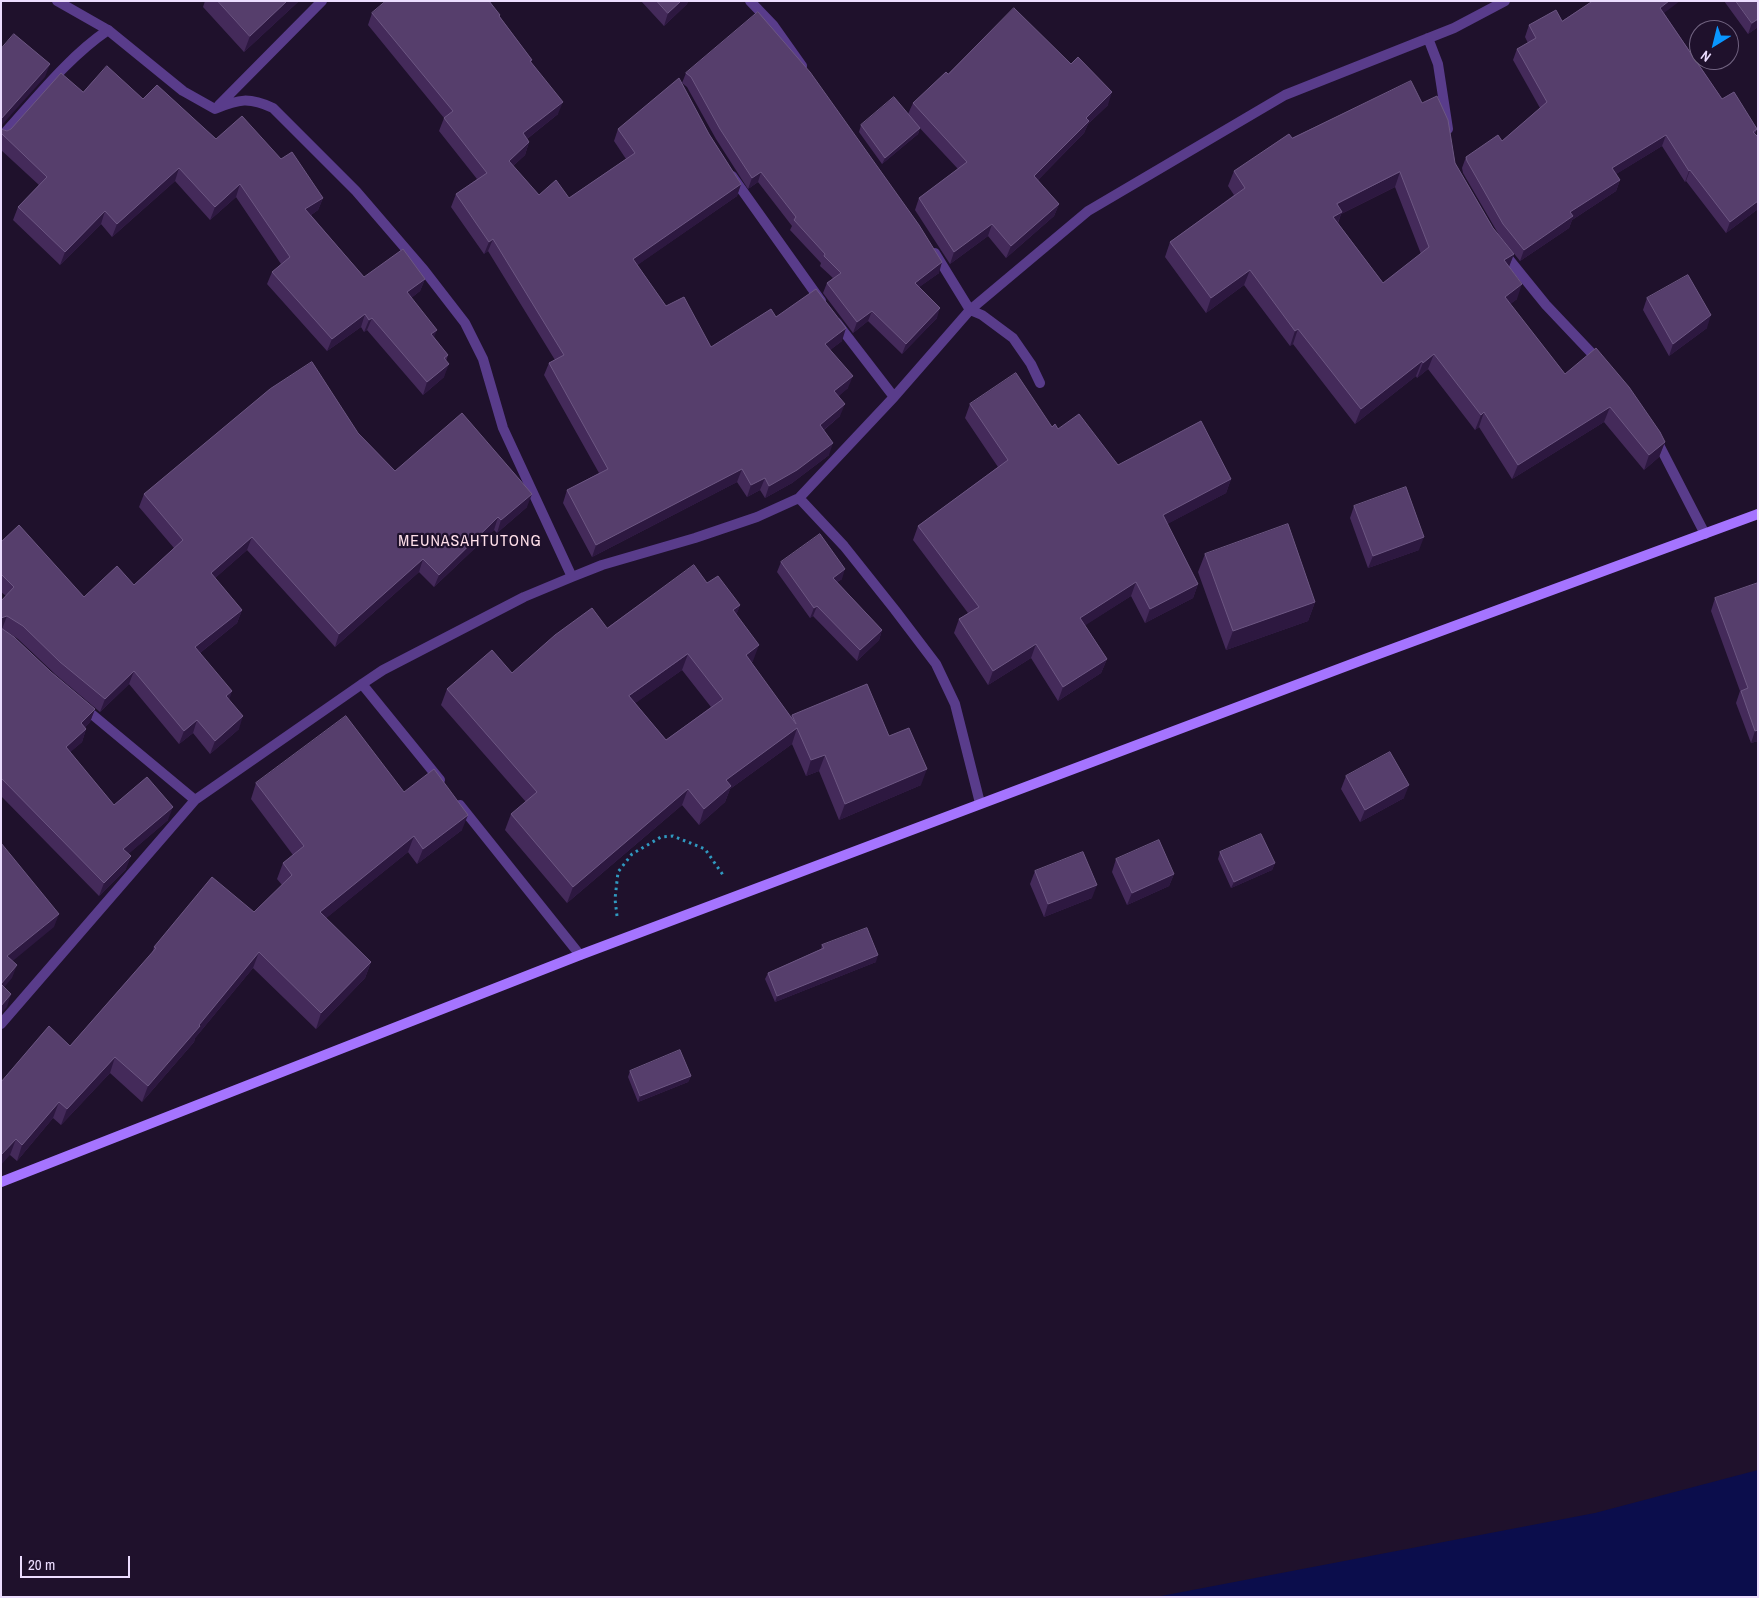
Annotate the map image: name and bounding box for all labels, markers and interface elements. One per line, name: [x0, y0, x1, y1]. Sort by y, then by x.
north arrow: [1689, 20, 1739, 70]
text: N: [1697, 47, 1714, 66]
district label: MEUNASAHTUTONG: [396, 532, 544, 552]
scale bar: [22, 1546, 132, 1578]
text: 20 m: [28, 1554, 55, 1575]

